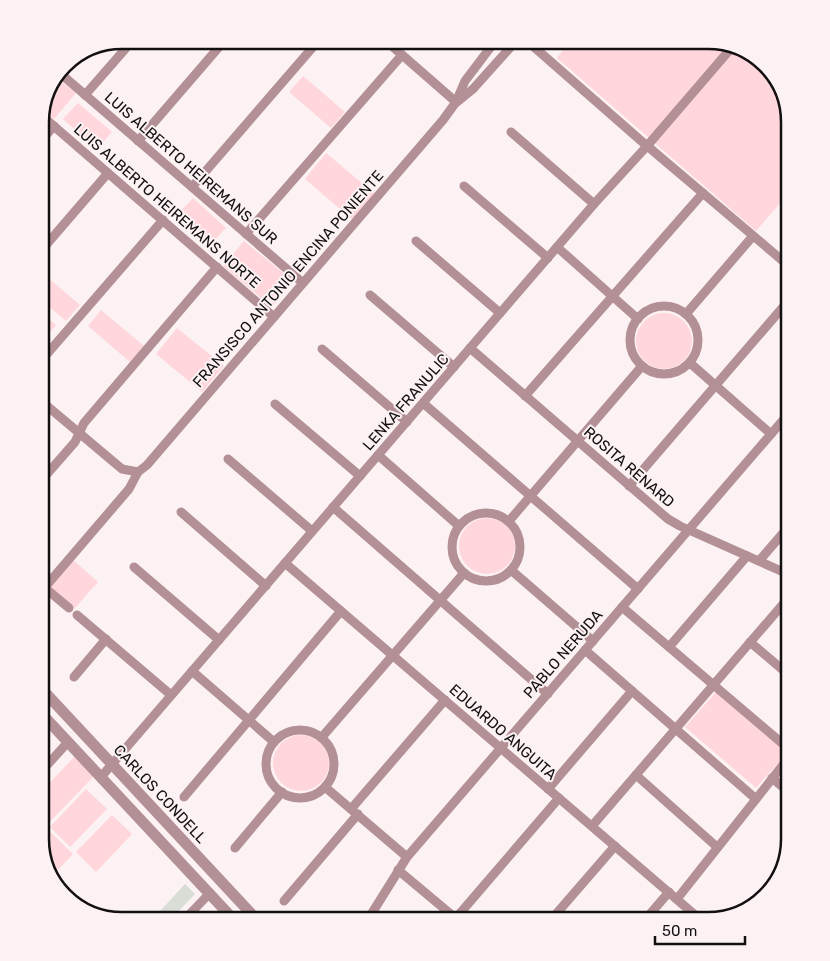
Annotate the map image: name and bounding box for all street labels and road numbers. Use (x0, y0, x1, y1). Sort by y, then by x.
street label: LUIS ALBERTO HEIREMANS SUR (101, 88, 281, 248)
street label: LUIS ALBERTO HEIREMANS NORTE (70, 120, 264, 292)
street label: FRANSISCO ANTONIO ENCINA PONIENTE (189, 167, 387, 391)
street label: LENKA FRANULIC (359, 350, 453, 454)
street label: ROSITA RENARD (580, 423, 678, 511)
street label: PABLO NERUDA (520, 606, 606, 702)
street label: EDUARDO ANGUITA (446, 680, 560, 784)
street label: CARLOS CONDELL (110, 741, 211, 847)

